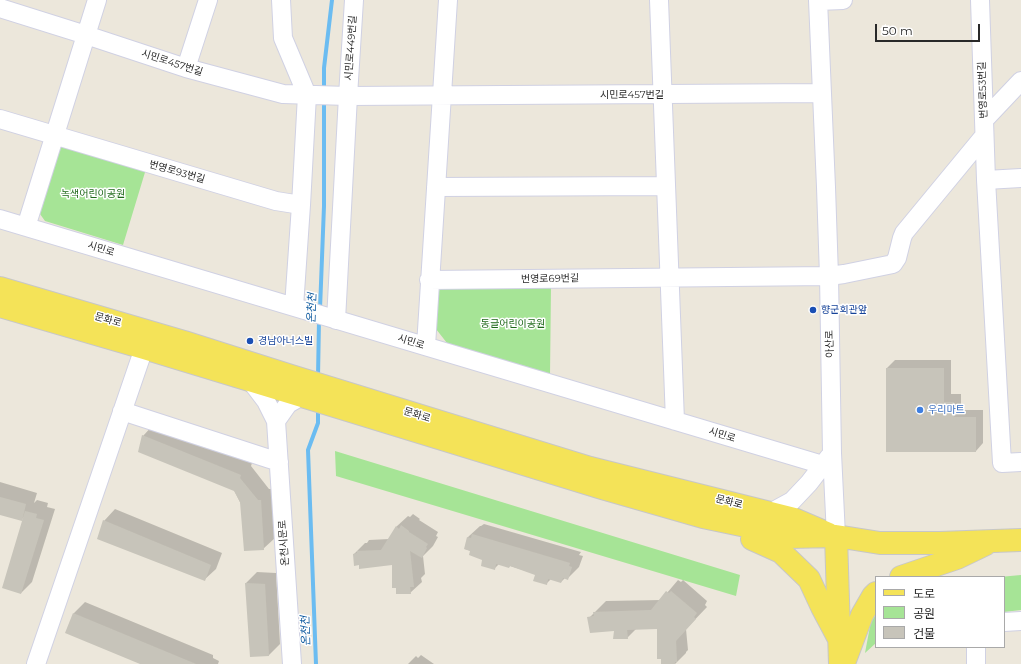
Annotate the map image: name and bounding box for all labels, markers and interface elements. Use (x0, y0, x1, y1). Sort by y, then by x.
street label: 시민로449번길 (343, 15, 359, 81)
scale bar (877, 16, 982, 42)
text: 50 m (882, 23, 913, 38)
street label: 시민로457번길 (140, 47, 204, 79)
street label: 번영로53번길 (976, 61, 990, 119)
street label: 시민로457번길 (600, 89, 664, 101)
street label: 번영로93번길 (148, 158, 206, 186)
park label: 녹색어린이공원 (61, 188, 125, 200)
street label: 시민로 (86, 239, 116, 259)
street label: 번영로69번길 (521, 272, 579, 286)
water label: 온천천 (305, 293, 319, 323)
place label: 향군회관앞 (821, 304, 867, 316)
marker: 향군회관앞 (808, 305, 818, 315)
street label: 문화로 (93, 310, 123, 330)
park label: 동글어린이공원 (481, 318, 545, 330)
street label: 아산로 (824, 330, 836, 358)
street label: 시민로 (396, 332, 426, 352)
place label: 경남아너스빌 (258, 335, 313, 347)
marker: 경남아너스빌 (245, 336, 255, 346)
place label: 우리마트 (928, 404, 965, 416)
street label: 문화로 (402, 405, 432, 425)
marker: 우리마트 (915, 405, 925, 415)
street label: 시민로 (707, 425, 737, 445)
street label: 문화로 (714, 493, 744, 511)
street label: 온천시문로 (276, 520, 292, 566)
legend (875, 576, 1005, 648)
text: 도로 (913, 586, 935, 601)
text: 공원 (913, 606, 935, 621)
water label: 온천천 (299, 616, 313, 646)
text: 건물 (913, 626, 935, 641)

